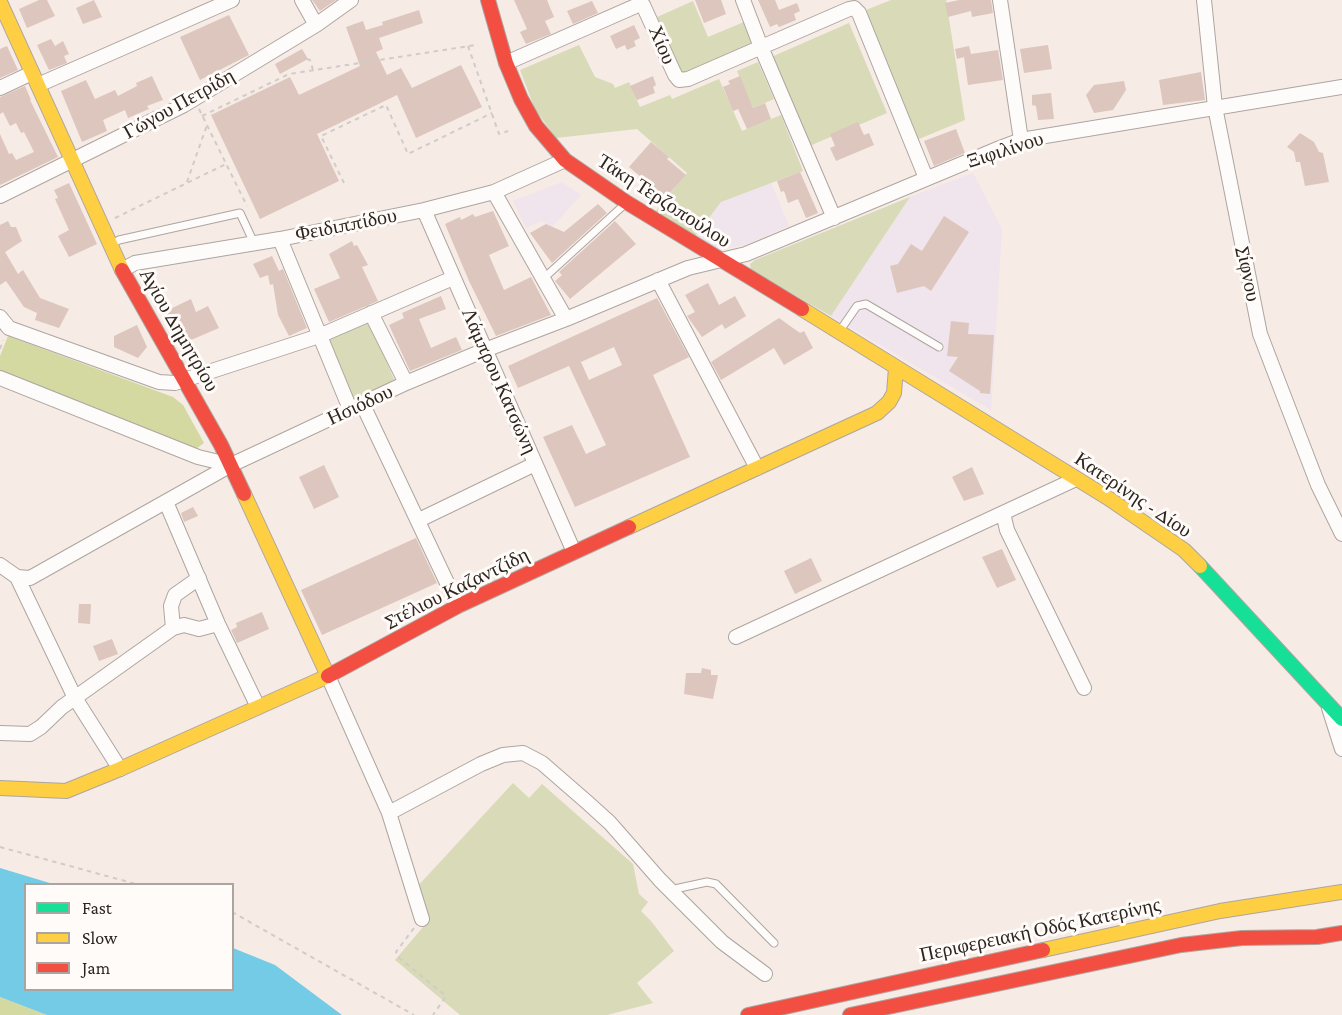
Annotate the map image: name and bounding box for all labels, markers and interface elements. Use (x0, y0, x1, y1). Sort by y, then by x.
street label: Χίου (643, 22, 681, 68)
street label: Γώγου Πετρίδη (119, 64, 239, 144)
street label: Ξιφιλίνου (964, 126, 1046, 174)
street label: Τάκη Τερζοπούλου (593, 149, 735, 253)
street label: Φειδιππίδου (293, 203, 399, 247)
street label: Σίφνου (1231, 244, 1265, 304)
street label: Αγίου Δημητρίου (134, 264, 224, 396)
street label: Λάμπρου Κατσώνη (456, 304, 542, 458)
street label: Ησιόδου (323, 379, 397, 431)
street label: Κατερίνης - Δίου (1070, 447, 1196, 543)
street label: Στέλιου Καζαντζίδη (381, 543, 533, 633)
legend (24, 883, 234, 991)
street label: Περιφερειακή Οδός Κατερίνης (917, 893, 1163, 967)
text: Fast (82, 898, 112, 918)
text: Slow (82, 928, 117, 948)
text: Jam (82, 958, 110, 978)

